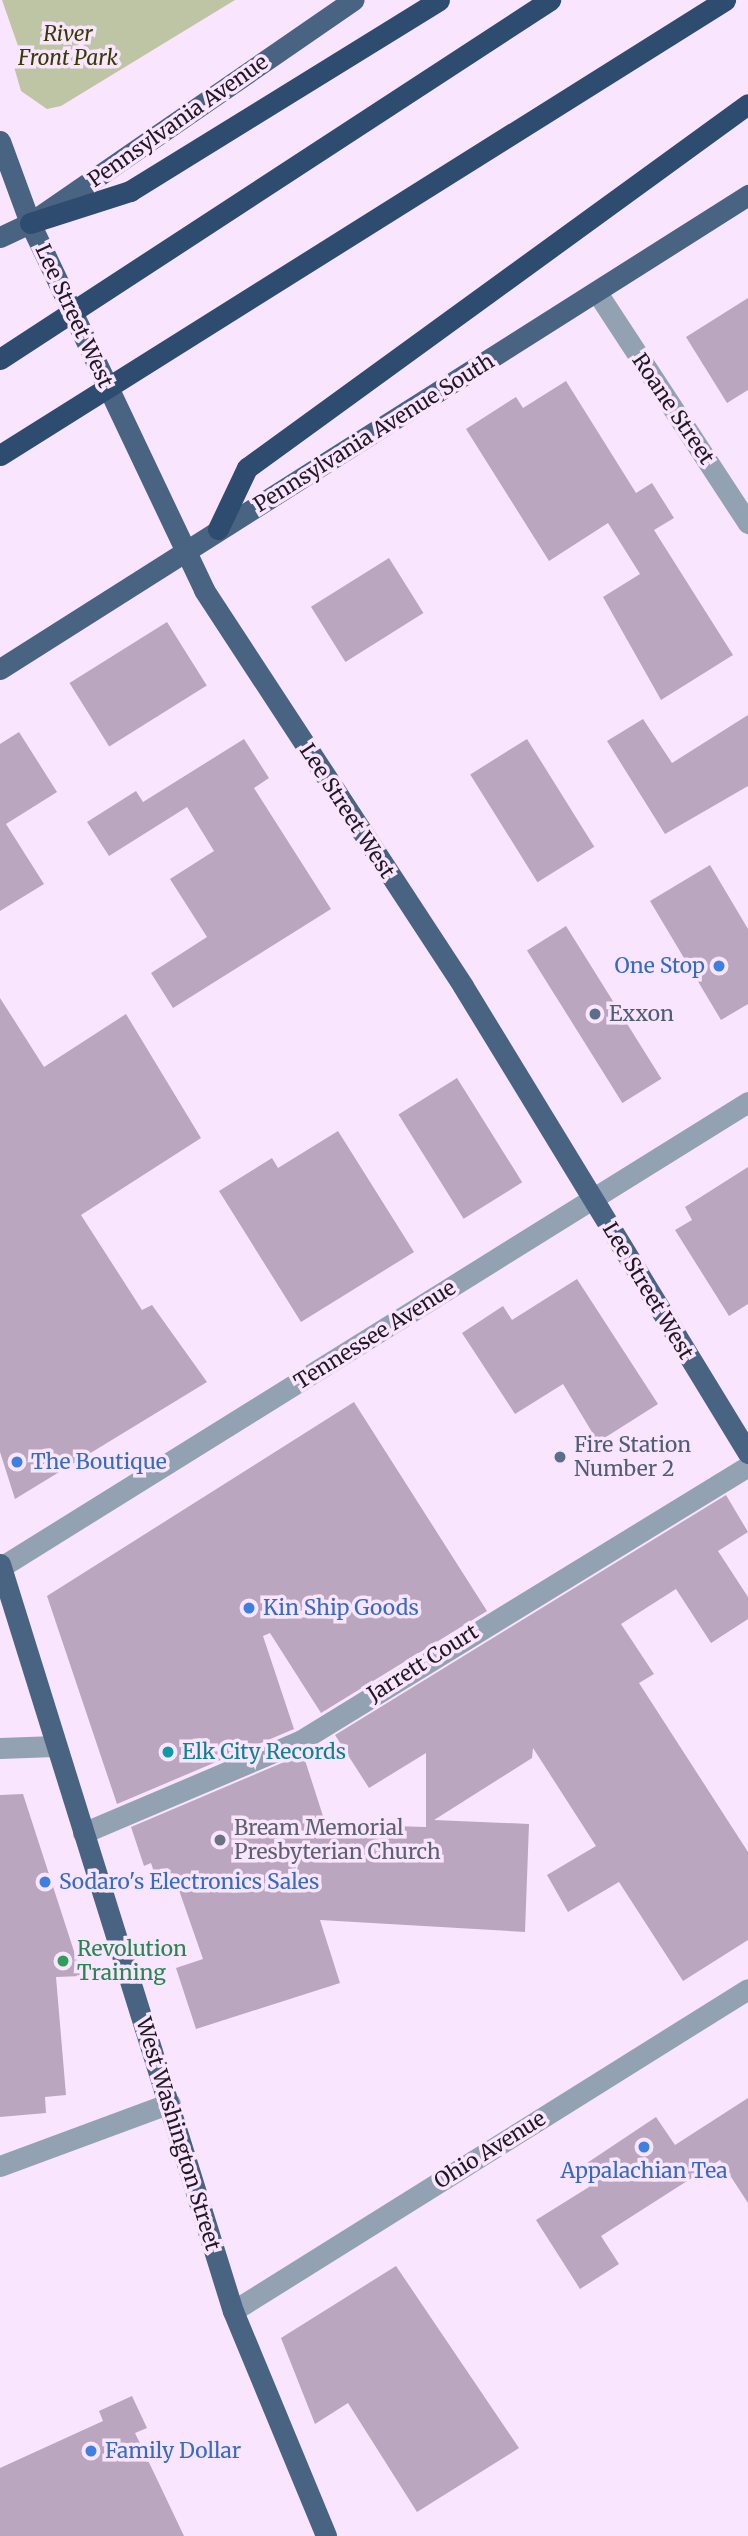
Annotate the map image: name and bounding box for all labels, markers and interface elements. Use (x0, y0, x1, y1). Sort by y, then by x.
park label: River Front Park (18, 21, 118, 71)
street label: Pennsylvania Avenue (83, 49, 273, 193)
street label: Lee Street West (30, 240, 118, 392)
street label: Pennsylvania Avenue South (249, 349, 499, 517)
street label: Roane Street (627, 349, 719, 469)
street label: Lee Street West (294, 739, 400, 883)
place label: One Stop (615, 953, 705, 979)
marker: One Stop (711, 958, 727, 974)
place label: Exxon (609, 1001, 674, 1027)
marker: Exxon (587, 1006, 603, 1022)
street label: Lee Street West (597, 1218, 699, 1364)
street label: Tennessee Avenue (290, 1275, 460, 1395)
place label: Fire Station Number 2 (574, 1432, 691, 1482)
place label: The Boutique (31, 1449, 167, 1475)
marker: Fire Station Number 2 (552, 1449, 568, 1465)
marker: The Boutique (9, 1454, 25, 1470)
place label: Kin Ship Goods (263, 1595, 419, 1621)
marker: Kin Ship Goods (241, 1600, 257, 1616)
street label: Jarrett Court (363, 1619, 483, 1707)
place label: Elk City Records (182, 1739, 346, 1765)
marker: Elk City Records (160, 1744, 176, 1760)
place label: Bream Memorial Presbyterian Church (234, 1815, 441, 1865)
marker: Bream Memorial Presbyterian Church (212, 1832, 228, 1848)
place label: Sodaro's Electronics Sales (59, 1869, 319, 1895)
marker: Sodaro's Electronics Sales (37, 1874, 53, 1890)
place label: Revolution Training (77, 1936, 187, 1986)
marker: Revolution Training (55, 1953, 71, 1969)
street label: West Washington Street (131, 2015, 225, 2253)
street label: Ohio Avenue (430, 2106, 550, 2194)
marker: Appalachian Tea (636, 2139, 652, 2155)
place label: Appalachian Tea (560, 2158, 728, 2184)
place label: Family Dollar (105, 2438, 241, 2464)
marker: Family Dollar (83, 2443, 99, 2459)

